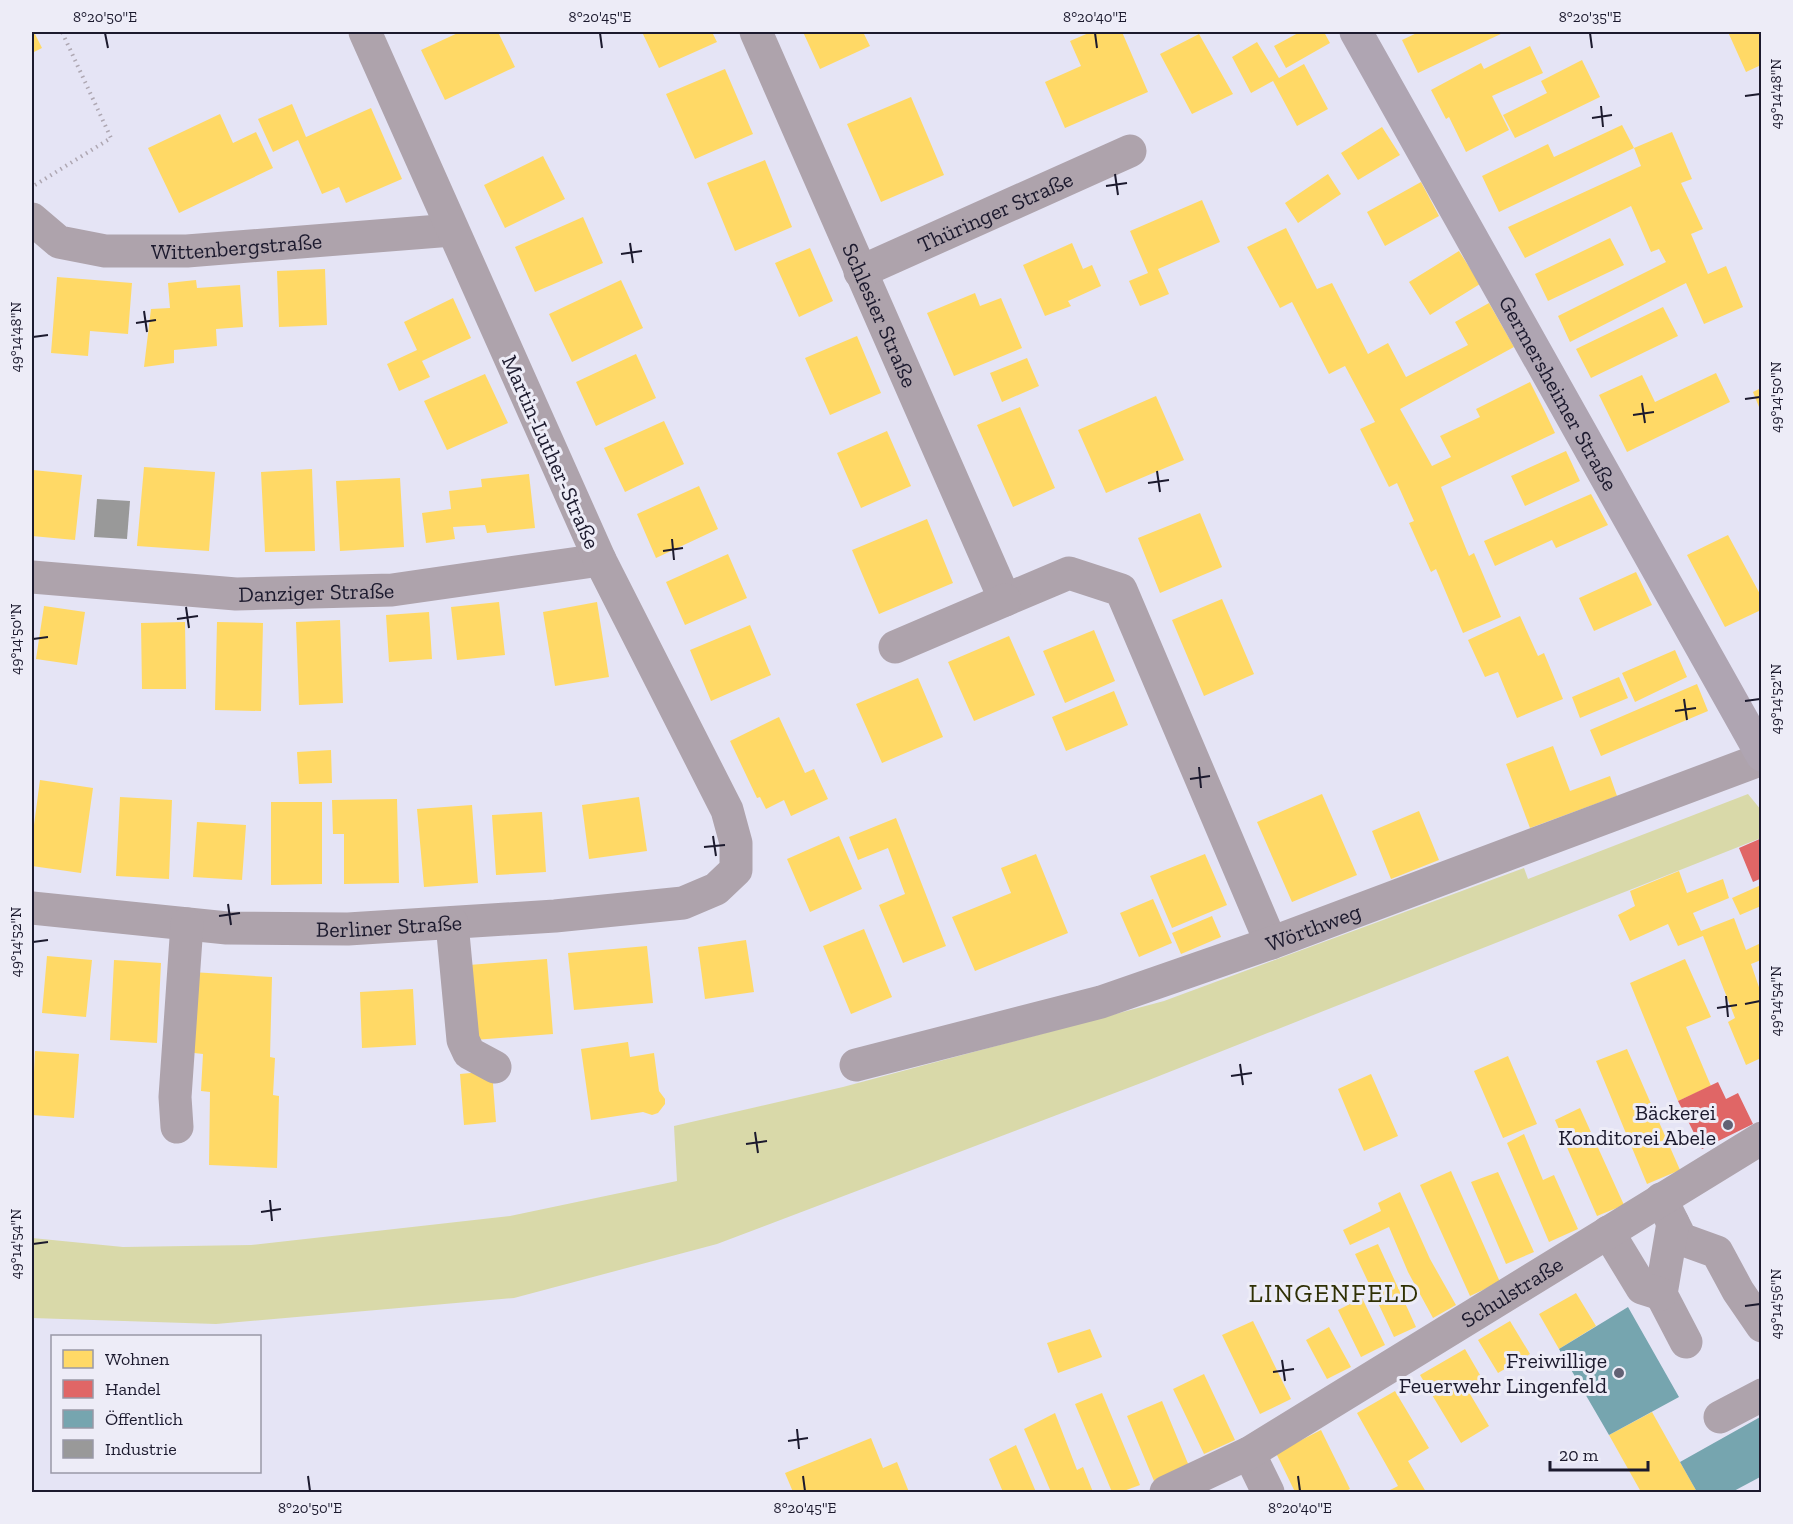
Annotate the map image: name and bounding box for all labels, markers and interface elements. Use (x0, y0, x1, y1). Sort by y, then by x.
text: 8°20'50"E (73, 8, 137, 26)
text: 8°20'45"E (569, 8, 632, 26)
text: 8°20'40"E (1063, 8, 1127, 26)
text: 8°20'35"E (1559, 8, 1622, 26)
text: 49°14'48"N (1767, 59, 1785, 129)
street label: Thüringer Straße (913, 165, 1077, 258)
street label: Wittenbergstraße (151, 227, 323, 265)
street label: Schlesier Straße (837, 239, 924, 391)
street label: Germersheimer Straße (1493, 291, 1624, 495)
text: 49°14'48"N (7, 302, 25, 372)
street label: Martin-Luther-Straße (496, 351, 606, 553)
text: 49°14'50"N (1767, 361, 1785, 433)
street label: Danziger Straße (238, 576, 395, 607)
text: 49°14'50"N (7, 603, 25, 675)
text: 49°14'52"N (1767, 664, 1785, 734)
street label: Wörthweg (1262, 897, 1364, 957)
text: 49°14'52"N (7, 907, 25, 977)
street label: Berliner Straße (316, 908, 463, 943)
text: 49°14'54"N (1767, 966, 1785, 1036)
place label: Bäckerei Konditorei Abele (1558, 1099, 1716, 1151)
marker: Bäckerei Konditorei Abele (1721, 1118, 1735, 1132)
text: 49°14'54"N (7, 1209, 25, 1279)
street label: Schulstraße (1456, 1250, 1568, 1333)
text: 49°14'56"N (1767, 1269, 1785, 1339)
district label: LINGENFELD (1248, 1277, 1420, 1309)
legend (51, 1335, 261, 1473)
place label: Freiwillige Feuerwehr Lingenfeld (1399, 1347, 1607, 1399)
text: Wohnen (105, 1348, 170, 1370)
marker: Freiwillige Feuerwehr Lingenfeld (1612, 1366, 1626, 1380)
text: Handel (105, 1378, 161, 1400)
text: Öffentlich (105, 1408, 183, 1430)
scale bar (1550, 1434, 1648, 1472)
text: Industrie (105, 1438, 177, 1460)
text: 20 m (1559, 1444, 1599, 1466)
text: 8°20'50"E (278, 1499, 342, 1517)
text: 8°20'45"E (774, 1499, 837, 1517)
text: 8°20'40"E (1268, 1499, 1332, 1517)

